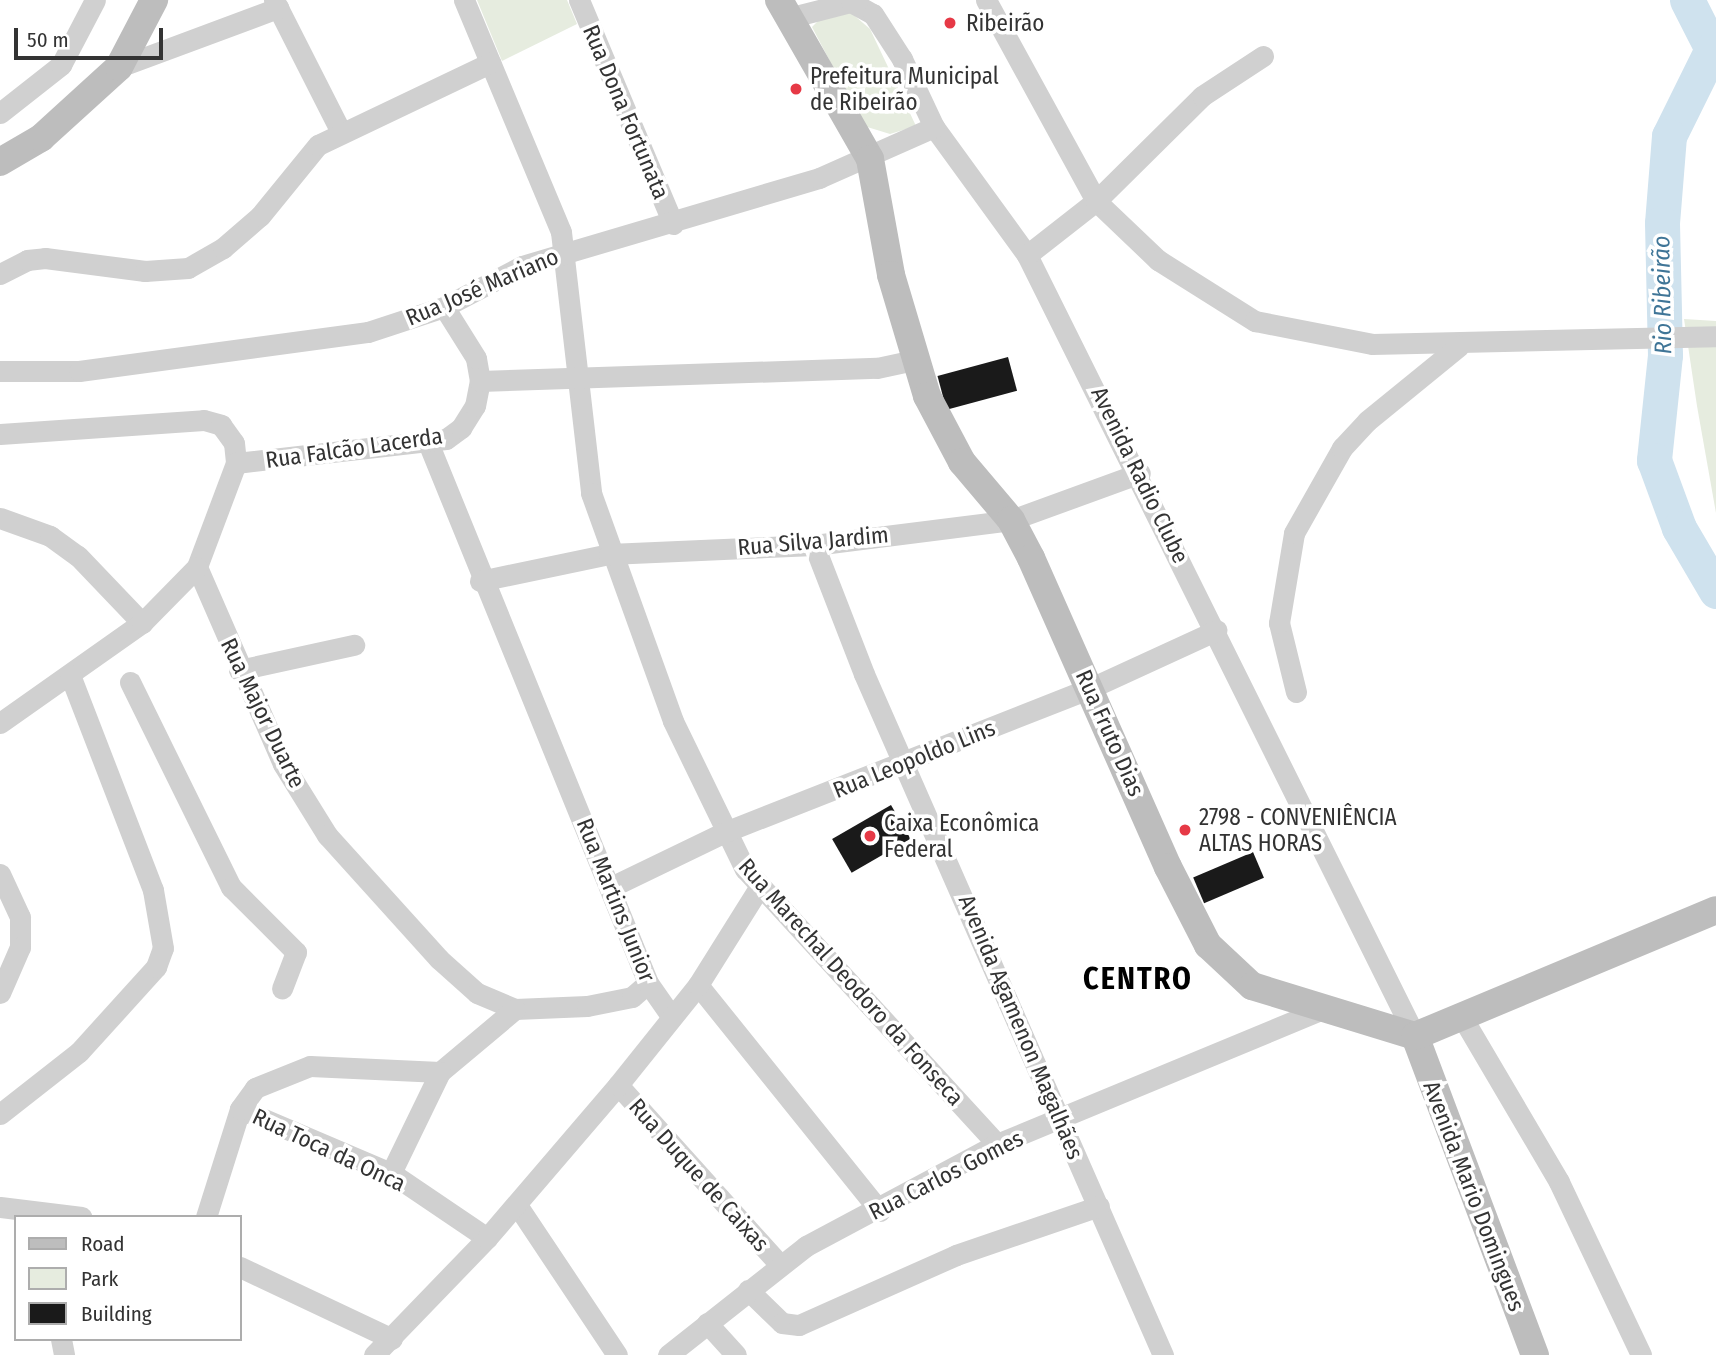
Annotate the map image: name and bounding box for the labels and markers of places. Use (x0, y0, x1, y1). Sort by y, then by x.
place label: Ribeirão (966, 9, 1044, 37)
marker: Ribeirão (940, 13, 960, 33)
place label: Prefeitura Municipal de Ribeirão (810, 62, 999, 116)
marker: Prefeitura Municipal de Ribeirão (788, 81, 804, 97)
place label: 2798 - CONVENIÊNCIA ALTAS HORAS (1199, 803, 1397, 857)
place label: Caixa Econômica Federal (884, 809, 1039, 863)
marker: 2798 - CONVENIÊNCIA ALTAS HORAS (1177, 822, 1193, 838)
marker: Caixa Econômica Federal (862, 828, 878, 844)

